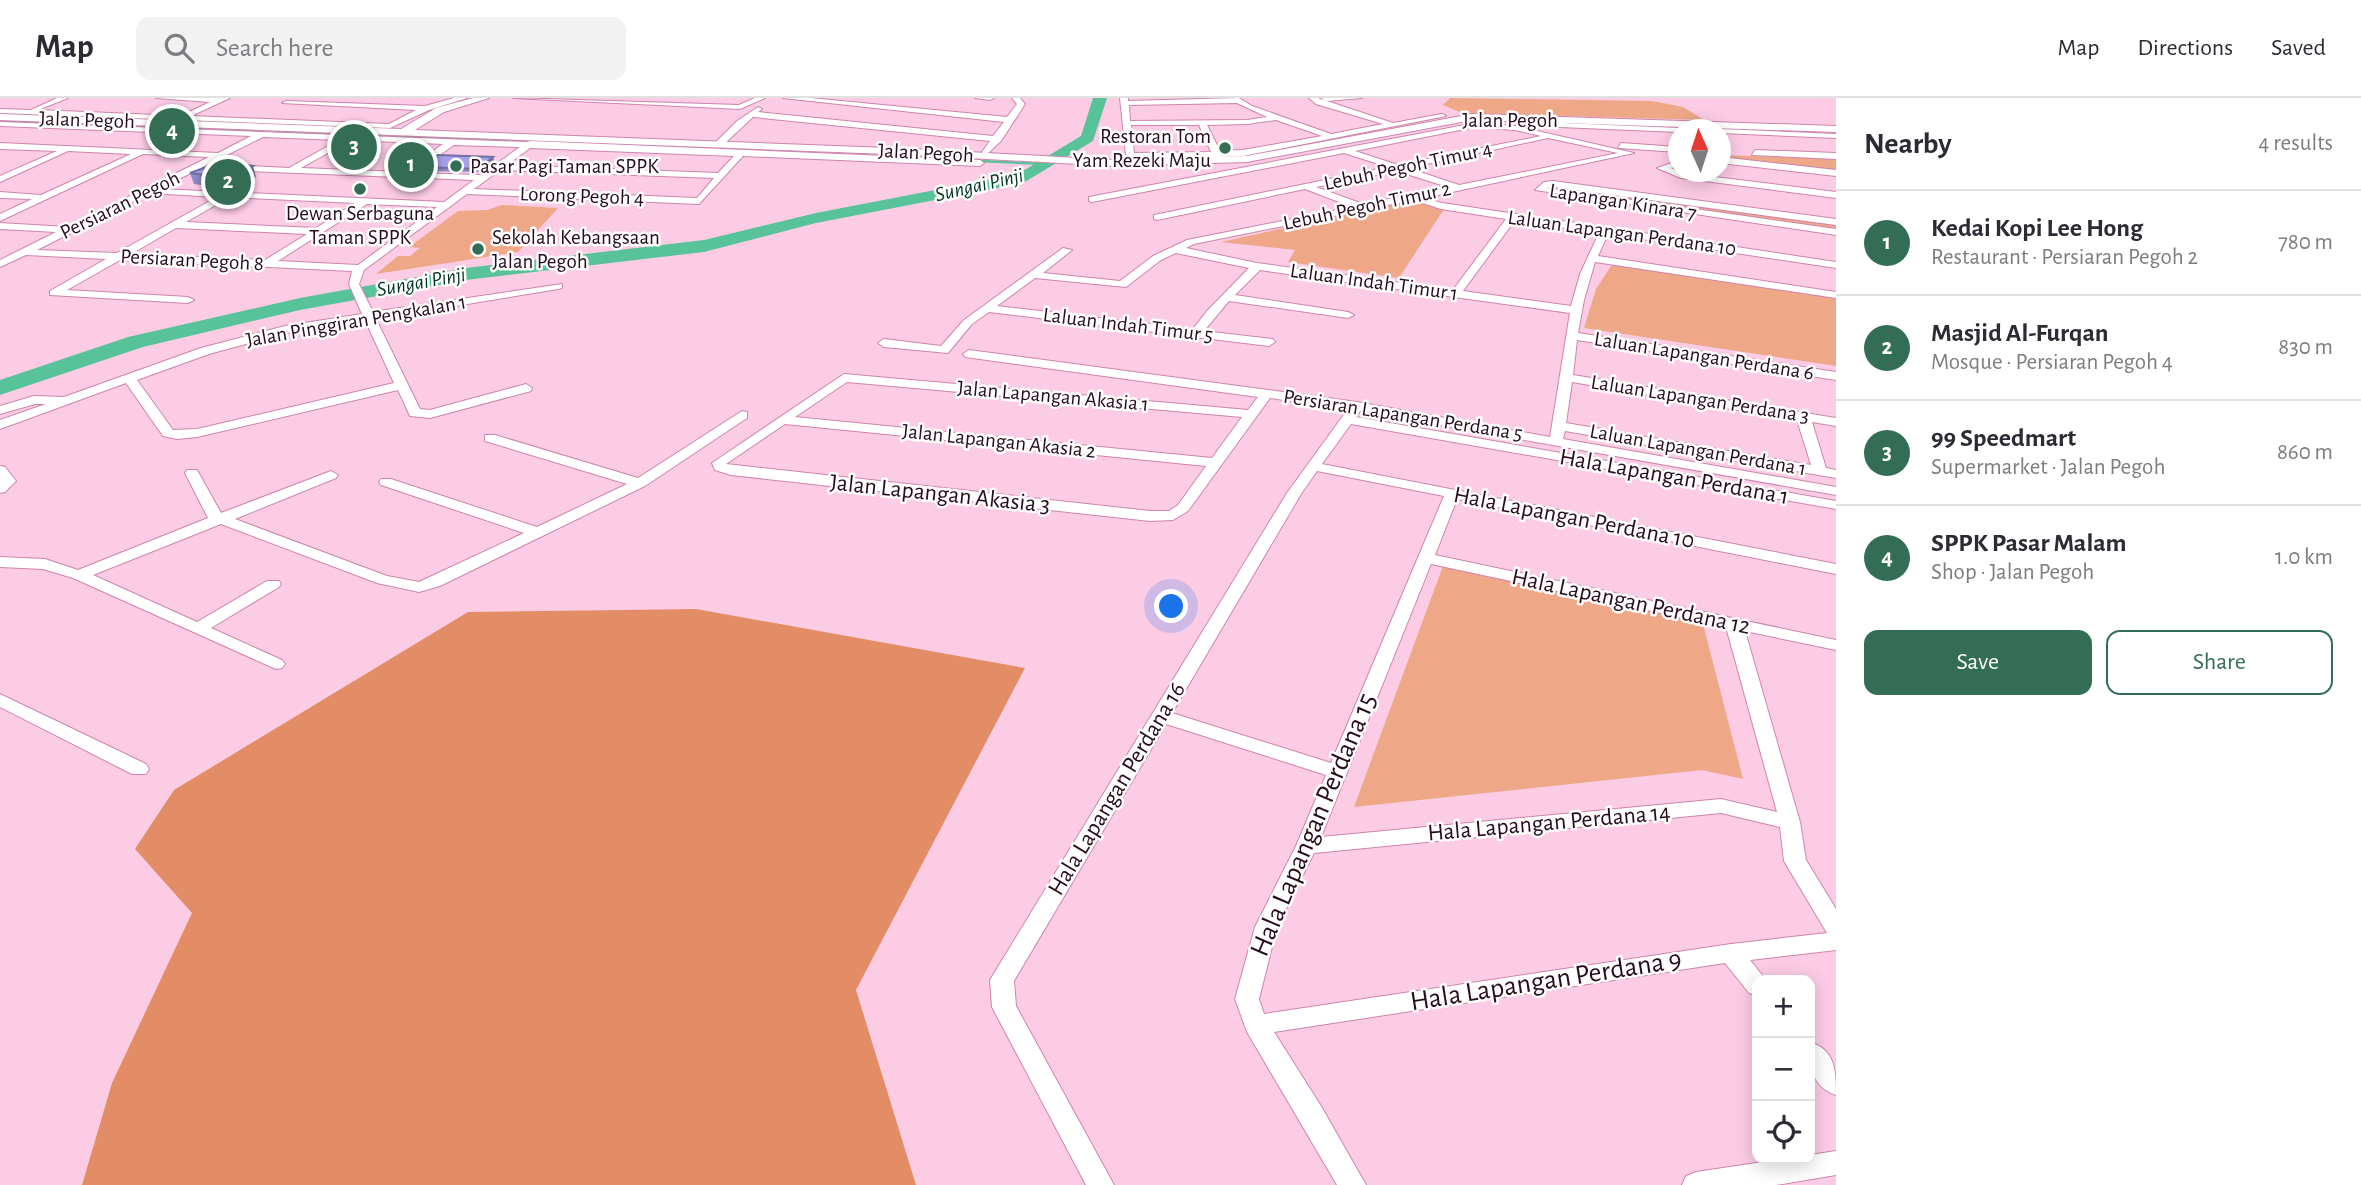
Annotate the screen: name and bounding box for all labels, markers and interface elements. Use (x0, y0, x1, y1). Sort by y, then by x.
search box (136, 17, 626, 80)
icon: search (160, 29, 198, 67)
text: Map (35, 31, 94, 64)
text: Search here (216, 35, 334, 61)
text: Map (2057, 36, 2099, 60)
text: Directions (2137, 36, 2233, 60)
text: Saved (2271, 36, 2326, 60)
pin: 4 (149, 105, 195, 157)
street label: Jalan Pegoh (39, 108, 135, 132)
street label: Jalan Pegoh (1462, 110, 1558, 131)
north arrow (1668, 119, 1731, 182)
pin: 3 (331, 121, 377, 173)
place label: Restoran Tom Yam Rezeki Maju (1072, 126, 1211, 171)
text: Nearby (1864, 129, 1952, 159)
text: 4 results (2258, 132, 2333, 155)
street label: Lebuh Pegoh Timur 4 (1322, 138, 1494, 194)
pin: 1 (388, 139, 434, 191)
street label: Jalan Pegoh (878, 140, 974, 166)
marker: Restoran Tom Yam Rezeki Maju (1217, 140, 1233, 156)
pin: 2 (205, 156, 251, 208)
place label: Pasar Pagi Taman SPPK (470, 156, 659, 177)
marker: Pasar Pagi Taman SPPK (448, 158, 464, 174)
water label: Sungai Pinji (933, 165, 1025, 205)
street label: Persiaran Pegoh (57, 167, 183, 243)
street label: Lebuh Pegoh Timur 2 (1281, 178, 1453, 234)
street label: Lapangan Kinara 7 (1548, 180, 1698, 224)
marker: Dewan Serbaguna Taman SPPK (352, 181, 368, 197)
street label: Lorong Pegoh 4 (519, 183, 645, 209)
place label: Dewan Serbaguna Taman SPPK (286, 203, 435, 248)
street label: Laluan Lapangan Perdana 10 (1506, 207, 1738, 259)
text: Kedai Kopi Lee Hong (1931, 215, 2143, 241)
place label: Sekolah Kebangsaan Jalan Pegoh (492, 227, 660, 272)
text: 1 (1883, 231, 1891, 254)
text: 780 m (2278, 231, 2333, 254)
marker: Sekolah Kebangsaan Jalan Pegoh (470, 241, 486, 257)
street label: Persiaran Pegoh 8 (120, 246, 264, 274)
text: Restaurant · Persiaran Pegoh 2 (1931, 246, 2198, 269)
street label: Laluan Indah Timur 1 (1289, 260, 1459, 304)
water label: Sungai Pinji (375, 264, 467, 300)
street label: Jalan Pinggiran Pengkalan 1 (244, 291, 468, 351)
street label: Laluan Indah Timur 5 (1042, 304, 1214, 346)
text: Masjid Al-Furqan (1931, 320, 2109, 346)
street label: Laluan Lapangan Perdana 6 (1593, 328, 1815, 384)
text: 2 (1882, 336, 1892, 359)
text: 830 m (2278, 336, 2333, 359)
text: Mosque · Persiaran Pegoh 4 (1931, 351, 2173, 374)
street label: Laluan Lapangan Perdana 3 (1589, 371, 1811, 427)
street label: Jalan Lapangan Akasia 1 (956, 377, 1150, 415)
street label: Persiaran Lapangan Perdana 5 (1282, 386, 1524, 444)
street label: Jalan Lapangan Akasia 2 (901, 420, 1097, 462)
street label: Laluan Lapangan Perdana 1 (1588, 421, 1808, 479)
text: 99 Speedmart (1931, 425, 2076, 451)
text: 3 (1882, 441, 1892, 464)
text: 860 m (2277, 441, 2333, 464)
street label: Hala Lapangan Perdana 1 (1558, 445, 1790, 509)
text: Supermarket · Jalan Pegoh (1931, 456, 2165, 479)
street label: Jalan Lapangan Akasia 3 (829, 470, 1051, 518)
street label: Hala Lapangan Perdana 10 (1451, 483, 1697, 553)
text: SPPK Pasar Malam (1931, 530, 2127, 556)
text: 4 (1881, 546, 1893, 569)
text: 1.0 km (2275, 546, 2333, 569)
text: Shop · Jalan Pegoh (1931, 561, 2094, 584)
street label: Hala Lapangan Perdana 12 (1510, 565, 1753, 639)
your location (1154, 589, 1188, 623)
button: Save (1864, 630, 2092, 695)
button: Share (2106, 630, 2333, 695)
street label: Hala Lapangan Perdana 16 (1044, 678, 1190, 900)
street label: Hala Lapangan Perdana 15 (1246, 689, 1382, 961)
street label: Hala Lapangan Perdana 14 (1426, 800, 1672, 846)
street label: Hala Lapangan Perdana 9 (1408, 946, 1684, 1016)
map controls (1752, 975, 1815, 1164)
button: + (1752, 975, 1815, 1038)
button: − (1752, 1038, 1815, 1101)
button: locate (1752, 1101, 1815, 1164)

